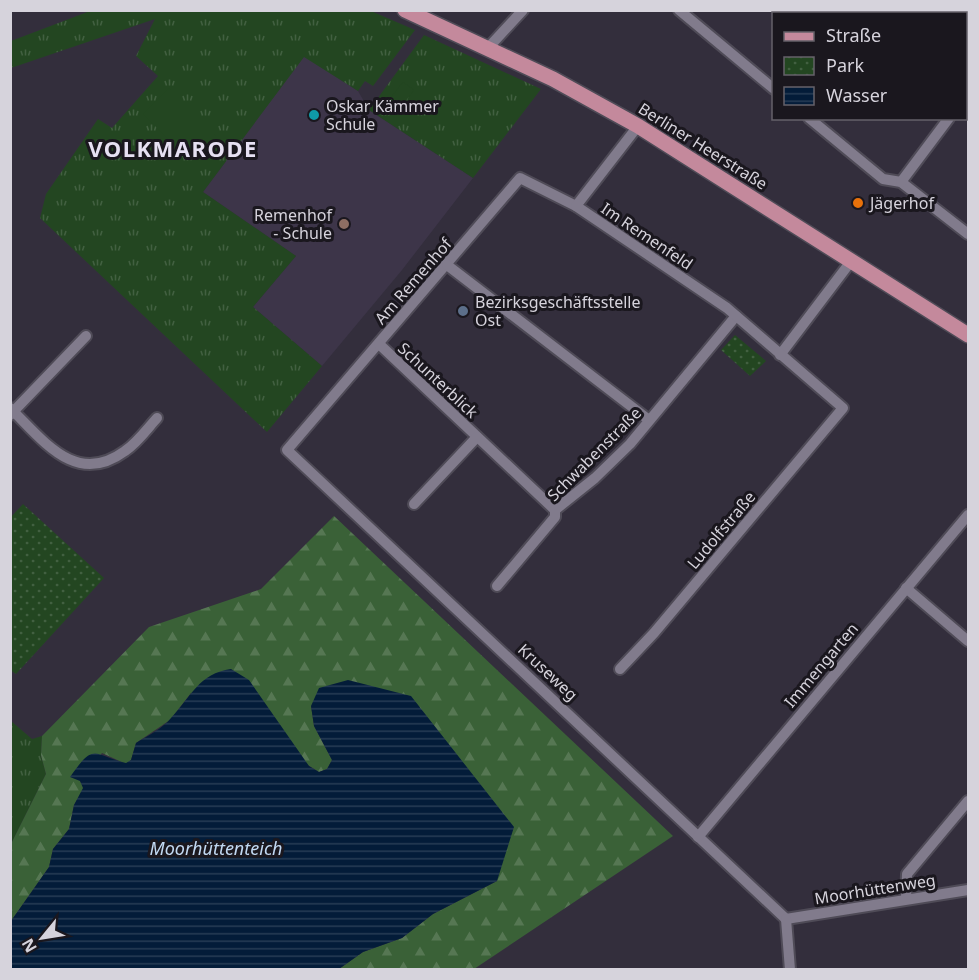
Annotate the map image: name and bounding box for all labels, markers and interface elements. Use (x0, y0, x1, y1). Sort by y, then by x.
legend (772, 12, 967, 120)
text: Straße (826, 23, 881, 47)
text: Park (826, 53, 864, 77)
text: Wasser (826, 83, 888, 107)
place label: Oskar Kämmer Schule (326, 95, 439, 135)
street label: Berliner Heerstraße (634, 97, 772, 195)
marker: Oskar Kämmer Schule (307, 108, 321, 122)
district label: VOLKMARODE (88, 133, 258, 163)
place label: Jägerhof (868, 192, 935, 214)
marker: Jägerhof (851, 196, 865, 210)
street label: Im Remenfeld (597, 197, 697, 275)
place label: Remenhof - Schule (254, 204, 333, 244)
marker: Remenhof - Schule (337, 217, 351, 231)
street label: Am Remenhof (370, 232, 457, 329)
place label: Bezirksgeschäftsstelle Ost (475, 291, 641, 331)
marker: Bezirksgeschäftsstelle Ost (456, 304, 470, 318)
street label: Schunterblick (393, 337, 483, 423)
street label: Schwabenstraße (542, 402, 646, 506)
street label: Ludolfstraße (682, 486, 760, 574)
street label: Immengarten (779, 618, 863, 712)
street label: Kruseweg (513, 639, 583, 705)
water label: Moorhüttenteich (150, 836, 282, 860)
street label: Moorhüttenweg (813, 869, 937, 909)
north arrow (12, 908, 72, 968)
text: N (16, 934, 42, 957)

